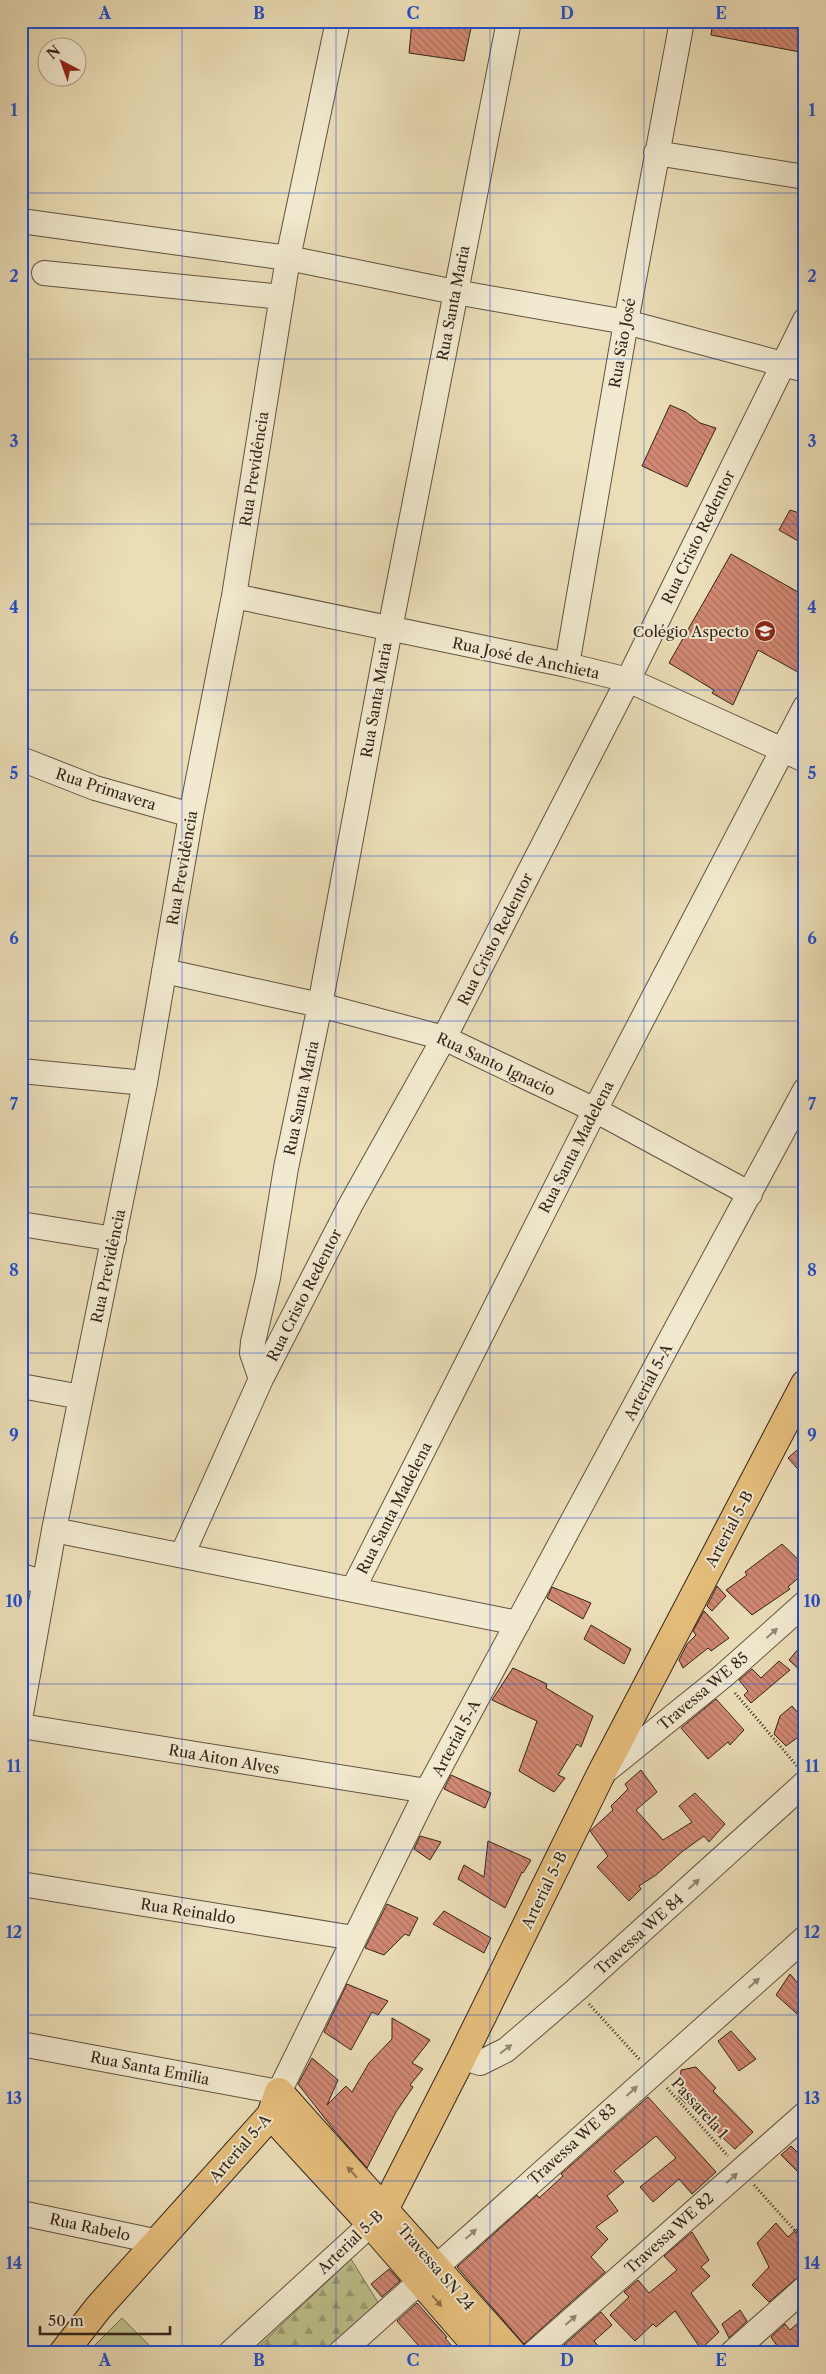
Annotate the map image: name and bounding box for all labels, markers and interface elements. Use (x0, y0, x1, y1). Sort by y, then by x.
text: A (98, 3, 112, 23)
text: B (253, 3, 265, 23)
text: C (407, 3, 419, 23)
text: D (560, 3, 574, 23)
text: E (715, 3, 727, 23)
north arrow (38, 38, 88, 88)
text: N (43, 41, 64, 63)
text: 1 (10, 100, 18, 120)
text: 1 (808, 100, 816, 120)
street label: Rua Santa Maria (433, 244, 473, 362)
text: 2 (9, 266, 19, 286)
text: 2 (807, 266, 817, 286)
street label: Rua São José (605, 296, 639, 390)
street label: Rua Previdência (236, 410, 272, 528)
text: 3 (9, 431, 19, 451)
text: 3 (807, 431, 817, 451)
street label: Rua Cristo Redentor (657, 466, 739, 607)
text: 4 (9, 597, 19, 617)
text: 4 (807, 597, 817, 617)
school or university icon: Colégio Aspecto (753, 619, 777, 643)
place label: Colégio Aspecto (633, 622, 749, 641)
street label: Rua José de Anchieta (451, 633, 601, 683)
street label: Rua Santa Maria (356, 641, 396, 759)
text: 5 (10, 763, 19, 783)
text: 5 (808, 763, 817, 783)
street label: Rua Primavera (53, 764, 159, 814)
street label: Rua Previdência (163, 809, 201, 927)
street label: Rua Cristo Redentor (453, 869, 537, 1009)
text: 6 (9, 928, 19, 948)
text: 6 (807, 928, 817, 948)
street label: Rua Santo Ignacio (434, 1028, 558, 1100)
street label: Rua Santa Maria (280, 1039, 322, 1157)
street label: Rua Santa Madelena (534, 1078, 618, 1216)
text: 7 (10, 1094, 19, 1114)
text: 7 (808, 1094, 817, 1114)
street label: Rua Previdência (87, 1207, 129, 1325)
street label: Rua Cristo Redentor (262, 1225, 346, 1365)
text: 8 (9, 1260, 19, 1280)
text: 8 (807, 1260, 817, 1280)
street label: Arterial 5-A (619, 1340, 677, 1425)
text: 9 (9, 1425, 19, 1445)
text: 9 (807, 1425, 817, 1445)
street label: Rua Santa Madelena (352, 1439, 436, 1577)
street label: Arterial 5-B (700, 1488, 757, 1571)
text: 10 (5, 1591, 23, 1611)
text: 10 (803, 1591, 821, 1611)
one-way arrow (765, 1627, 778, 1638)
street label: Travessa WE 85 (654, 1648, 752, 1734)
street label: Arterial 5-A (427, 1696, 485, 1781)
street label: Rua Aiton Alves (167, 1740, 281, 1778)
text: 11 (7, 1756, 22, 1776)
text: 11 (805, 1756, 820, 1776)
street label: Arterial 5-B (517, 1848, 571, 1933)
one-way arrow (687, 1878, 699, 1890)
street label: Travessa WE 84 (591, 1889, 687, 1979)
street label: Rua Reinaldo (139, 1894, 237, 1928)
text: 12 (6, 1922, 22, 1942)
text: 12 (804, 1922, 820, 1942)
one-way arrow (747, 1977, 759, 1989)
one-way arrow (499, 2043, 512, 2054)
street label: Rua Santa Emilia (89, 2047, 211, 2089)
street label: Passarela 1 (668, 2074, 733, 2143)
one-way arrow (625, 2085, 638, 2096)
text: 13 (6, 2088, 22, 2108)
text: 13 (804, 2088, 820, 2108)
street label: Travessa WE 83 (524, 2099, 620, 2189)
street label: Arterial 5-A (205, 2109, 275, 2187)
one-way arrow (346, 2167, 358, 2179)
one-way arrow (725, 2172, 737, 2184)
street label: Travessa WE 82 (621, 2188, 717, 2278)
street label: Arterial 5-B (313, 2206, 387, 2279)
street label: Rua Rabelo (48, 2209, 132, 2245)
street label: Travessa SN 24 (394, 2220, 478, 2314)
one-way arrow (465, 2228, 478, 2239)
text: 14 (6, 2253, 22, 2273)
text: 14 (804, 2253, 820, 2273)
one-way arrow (431, 2295, 442, 2307)
scale bar (40, 2304, 170, 2336)
text: 50 m (48, 2311, 84, 2330)
one-way arrow (564, 2315, 577, 2326)
text: A (98, 2350, 112, 2370)
text: B (253, 2350, 265, 2370)
text: C (407, 2350, 419, 2370)
text: D (560, 2350, 574, 2370)
text: E (715, 2350, 727, 2370)

